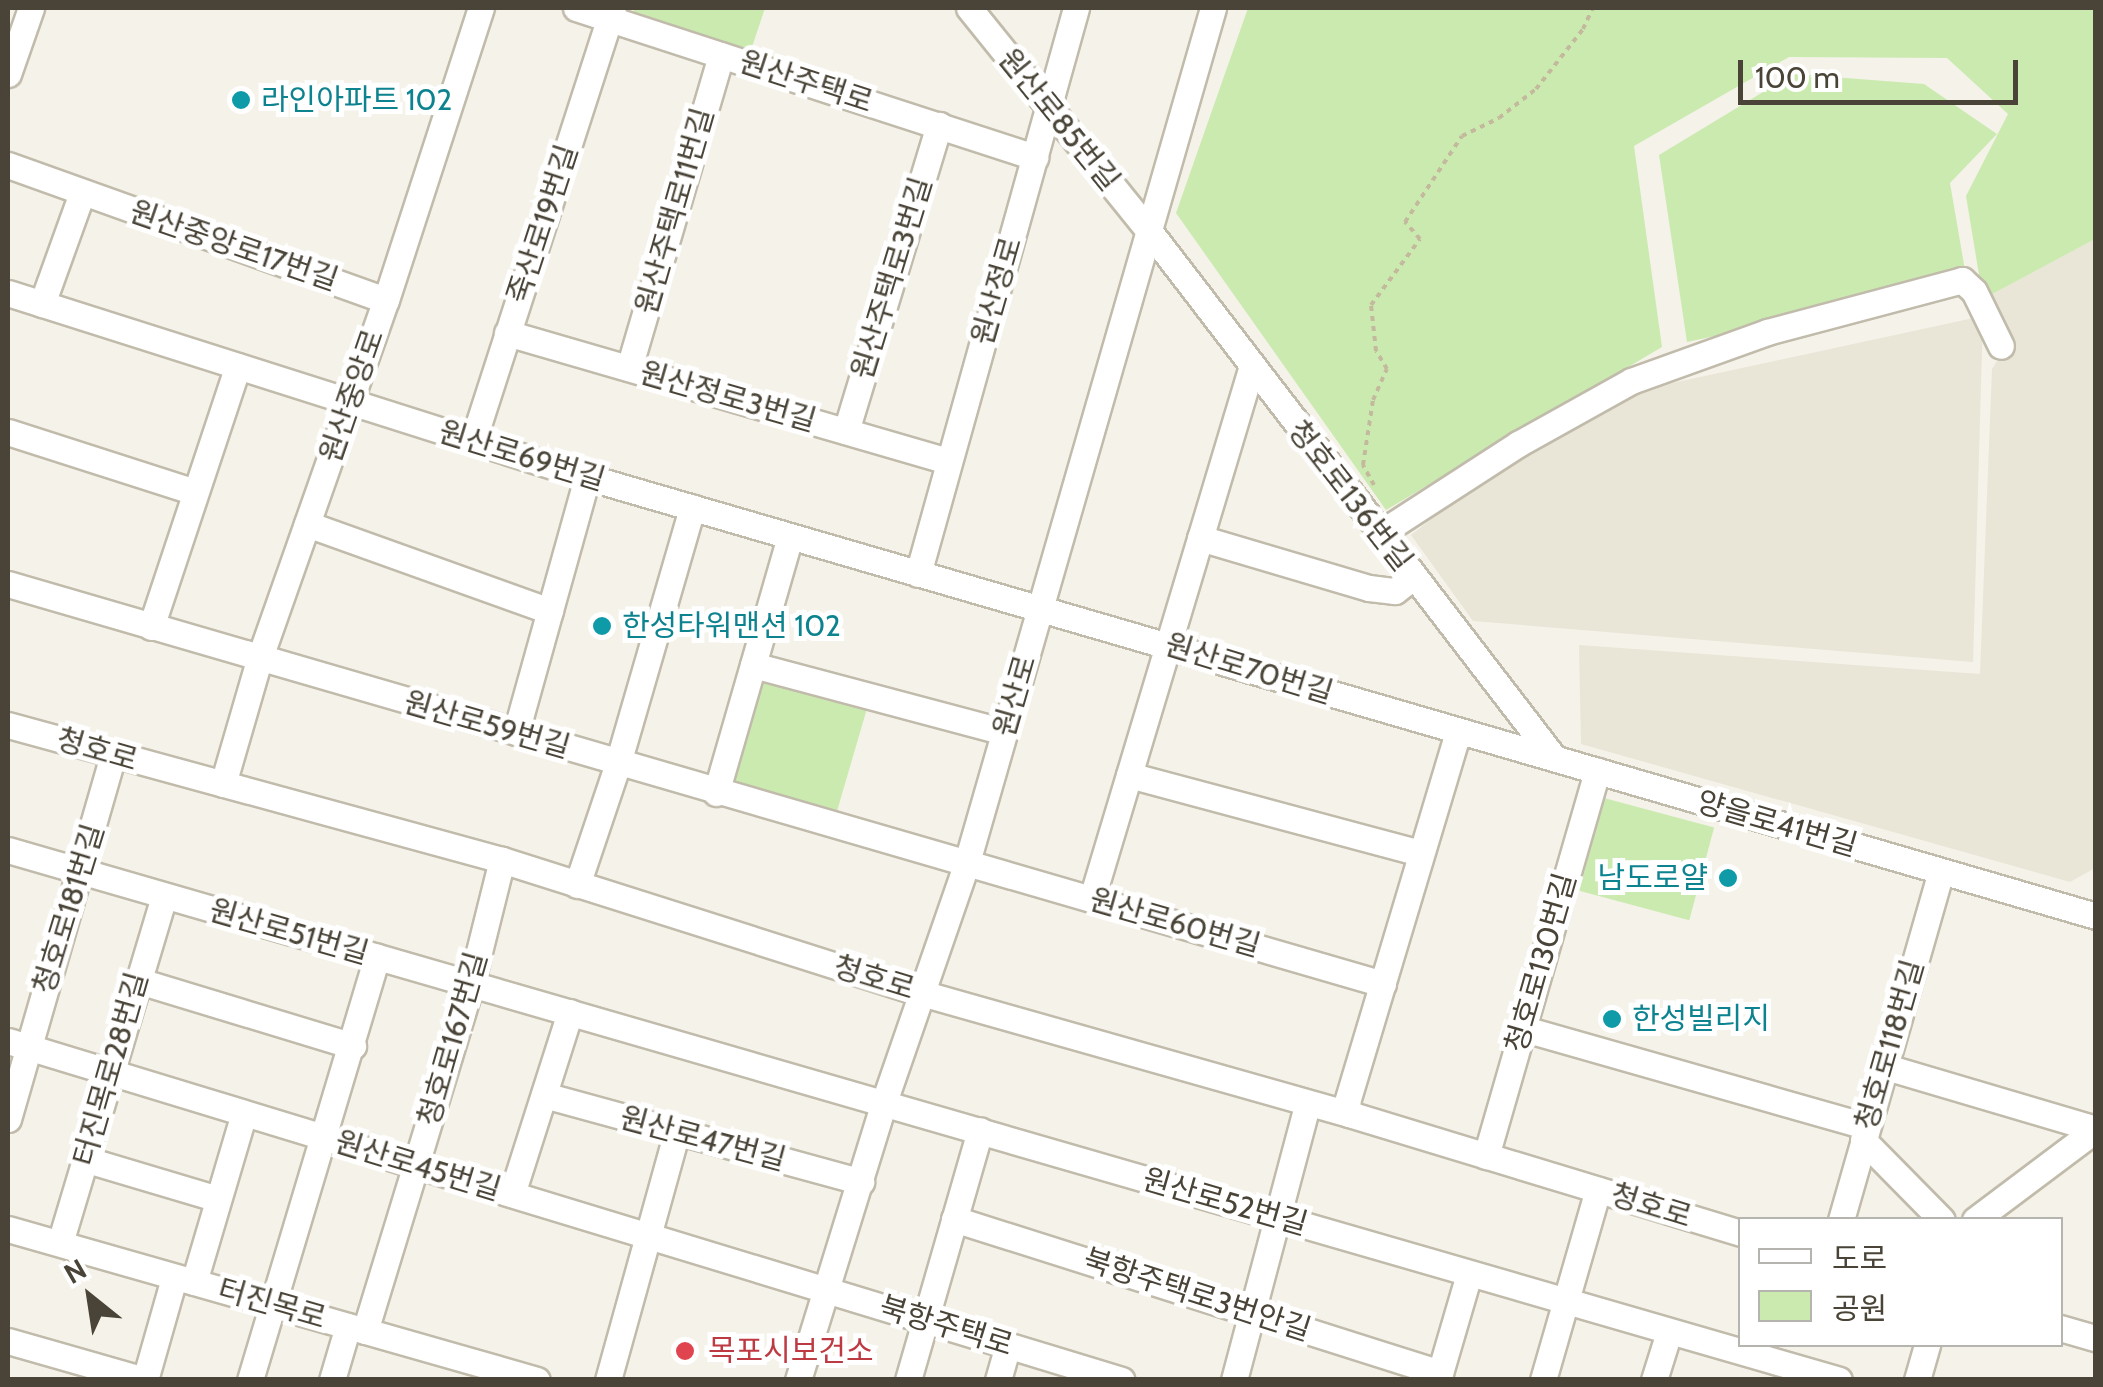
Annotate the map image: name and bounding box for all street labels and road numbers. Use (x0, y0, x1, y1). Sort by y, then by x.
street label: 원산로85번길 (991, 42, 1127, 198)
street label: 원산주택로 (735, 44, 877, 120)
street label: 원산주택로11번길 (628, 104, 722, 318)
street label: 죽산로19번길 (500, 140, 586, 308)
street label: 원산주택로3번길 (844, 173, 940, 383)
street label: 원산중앙로17번길 (125, 193, 343, 299)
street label: 원산정로 (964, 233, 1030, 349)
street label: 원산중앙로 (313, 325, 391, 467)
street label: 원산정로3번길 (636, 355, 820, 439)
street label: 원산로69번길 (434, 414, 610, 498)
street label: 청호로136번길 (1280, 414, 1420, 578)
street label: 원산로70번길 (1161, 626, 1337, 712)
street label: 원산로 (986, 651, 1044, 741)
street label: 원산로59번길 (400, 684, 574, 766)
street label: 청호로 (52, 721, 142, 779)
street label: 양을로41번길 (1693, 784, 1861, 864)
street label: 청호로181번길 (26, 820, 112, 998)
street label: 청호로130번길 (1498, 869, 1584, 1057)
street label: 원산로60번길 (1085, 881, 1265, 965)
street label: 원산로51번길 (205, 892, 373, 972)
street label: 청호로167번길 (411, 948, 495, 1130)
street label: 청호로 (829, 949, 919, 1007)
street label: 청호로118번길 (1848, 956, 1932, 1134)
street label: 터진목로28번길 (66, 968, 156, 1170)
street label: 원산로47번길 (616, 1100, 790, 1178)
street label: 원산로45번길 (331, 1124, 505, 1208)
street label: 원산로52번길 (1138, 1161, 1312, 1243)
street label: 청호로 (1606, 1177, 1696, 1235)
street label: 북항주택로3번안길 (1079, 1241, 1315, 1349)
street label: 터진목로 (214, 1271, 330, 1337)
street label: 북항주택로 (875, 1289, 1017, 1363)

